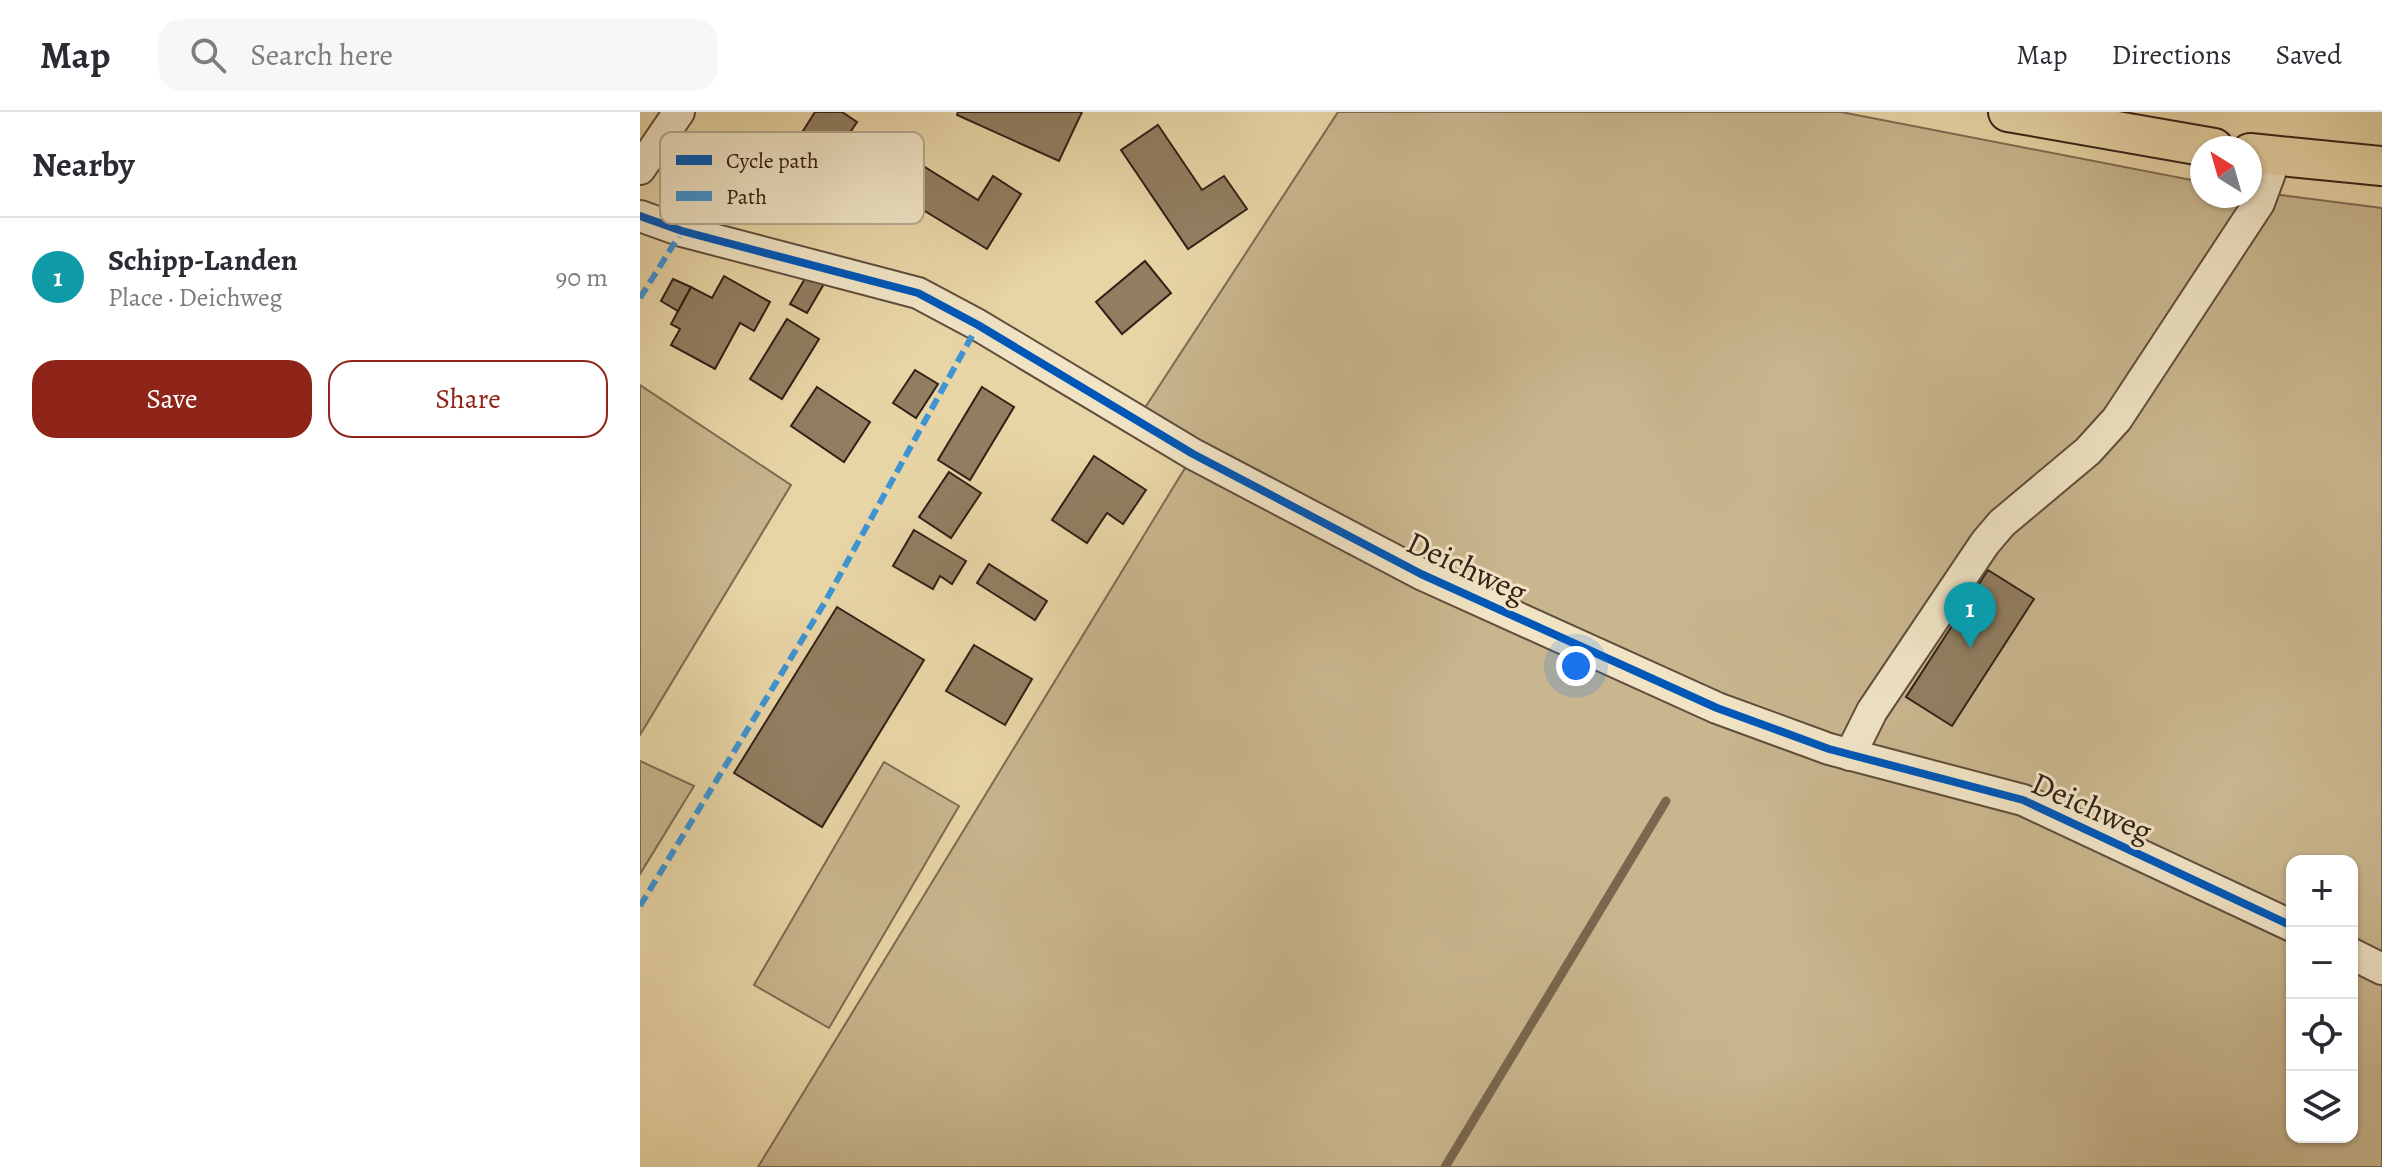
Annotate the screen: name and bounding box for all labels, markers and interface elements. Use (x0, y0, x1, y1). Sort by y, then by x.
search box (158, 19, 718, 91)
text: Map (40, 29, 110, 81)
icon: search (186, 33, 230, 77)
text: Search here (250, 35, 393, 75)
text: Map (2016, 36, 2067, 74)
text: Directions (2111, 36, 2232, 74)
text: Saved (2276, 36, 2342, 74)
legend (660, 132, 924, 224)
north arrow (2190, 136, 2262, 208)
text: Nearby (32, 141, 135, 188)
text: Cycle path (726, 146, 819, 176)
text: Path (726, 182, 767, 212)
text: Schipp-Landen (108, 240, 298, 280)
text: 1 (53, 260, 63, 295)
text: 90 m (556, 260, 608, 295)
text: Place · Deichweg (108, 280, 283, 315)
button: Save (32, 360, 312, 438)
button: Share (328, 360, 608, 438)
street label: Deichweg (1400, 520, 1534, 614)
pin: 1 (1944, 582, 1996, 648)
your location (1556, 646, 1596, 686)
street label: Deichweg (2025, 761, 2159, 853)
map controls (2286, 855, 2358, 1143)
button: + (2286, 855, 2358, 927)
button: − (2286, 927, 2358, 999)
button: locate (2286, 999, 2358, 1071)
button: layers (2286, 1071, 2358, 1143)

